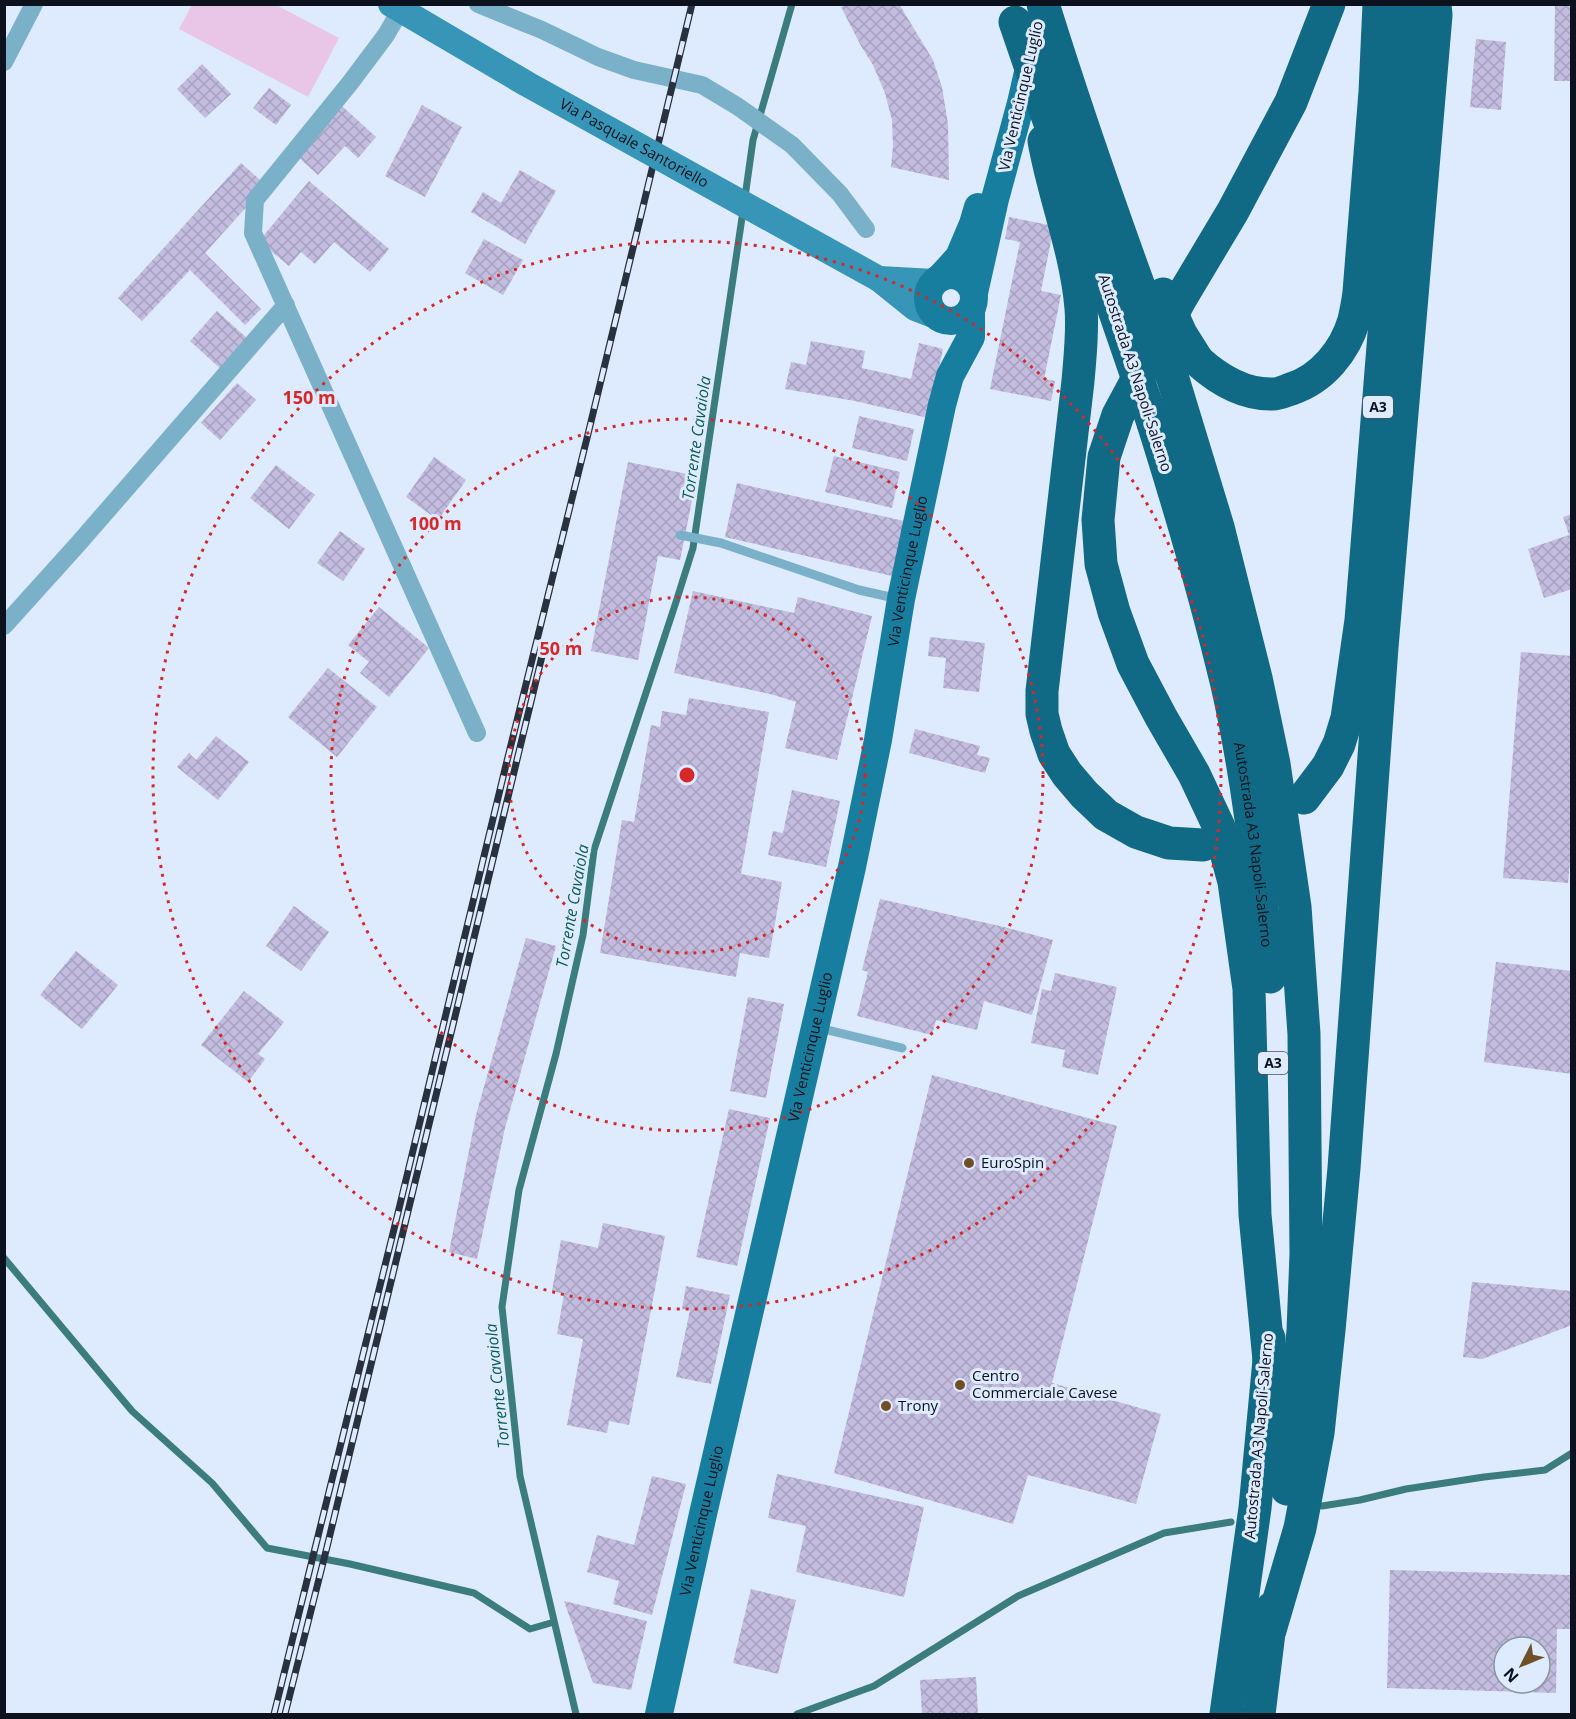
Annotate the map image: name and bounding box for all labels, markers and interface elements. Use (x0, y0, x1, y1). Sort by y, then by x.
street label: Via Venticinque Luglio (993, 19, 1047, 173)
street label: Via Pasquale Santoriello (556, 93, 713, 192)
street label: Autostrada A3 Napoli-Salerno (1094, 271, 1177, 474)
water label: Torrente Cavaiola (676, 374, 716, 502)
text: 150 m (282, 385, 336, 409)
road number: A3 (1363, 396, 1393, 418)
street label: Via Venticinque Luglio (882, 493, 932, 648)
text: 100 m (408, 511, 462, 535)
text: 50 m (540, 636, 582, 660)
street label: Autostrada A3 Napoli-Salerno (1230, 740, 1278, 948)
centre of rings (677, 765, 697, 785)
water label: Torrente Cavaiola (550, 842, 594, 970)
street label: Via Venticinque Luglio (783, 970, 837, 1124)
road number: A3 (1258, 1052, 1288, 1074)
place label: EuroSpin (981, 1152, 1044, 1172)
marker: EuroSpin (962, 1156, 976, 1170)
water label: Torrente Cavaiola (480, 1323, 514, 1449)
street label: Autostrada A3 Napoli-Salerno (1239, 1332, 1277, 1540)
place label: Centro Commerciale Cavese (972, 1365, 1117, 1402)
marker: Centro Commerciale Cavese (953, 1378, 967, 1392)
place label: Trony (898, 1395, 939, 1415)
marker: Trony (879, 1399, 893, 1413)
street label: Via Venticinque Luglio (674, 1443, 727, 1598)
north arrow (1492, 1635, 1552, 1695)
text: N (1499, 1663, 1524, 1687)

